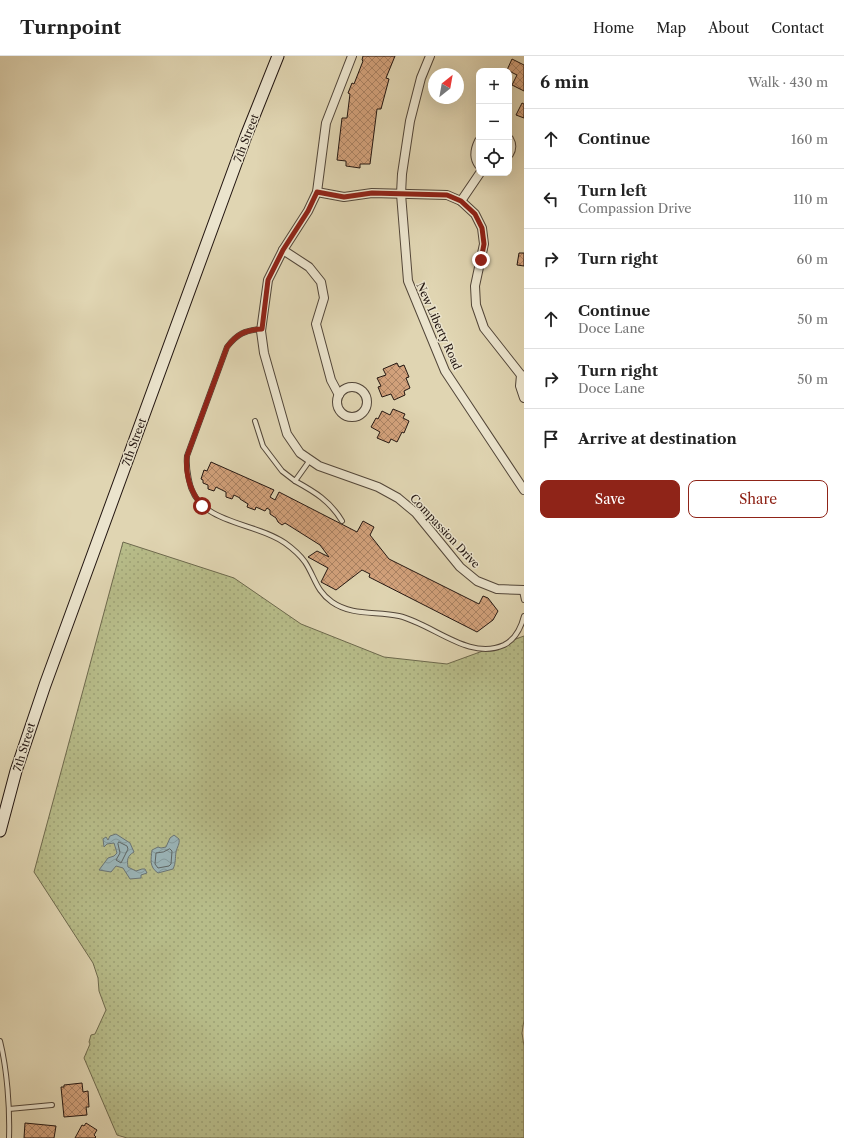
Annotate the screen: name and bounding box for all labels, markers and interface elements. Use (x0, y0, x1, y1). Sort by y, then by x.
text: Turnpoint (20, 16, 121, 39)
text: Home (593, 19, 634, 37)
text: Map (656, 19, 686, 37)
text: About (708, 19, 749, 37)
text: Contact (771, 19, 824, 37)
north arrow (428, 68, 464, 104)
map controls (476, 68, 512, 176)
button: + (476, 68, 512, 104)
text: 6 min (540, 72, 589, 92)
text: Walk · 430 m (748, 74, 828, 90)
button: − (476, 104, 512, 140)
street label: 7th Street (230, 112, 262, 164)
icon: ahead (540, 128, 562, 150)
text: Continue (578, 129, 650, 148)
text: 160 m (791, 131, 828, 147)
button: locate (476, 140, 512, 176)
text: Turn left (578, 181, 647, 200)
icon: left (540, 188, 562, 210)
text: 110 m (793, 191, 828, 207)
text: Compassion Drive (578, 200, 692, 216)
icon: right (540, 248, 562, 270)
text: Turn right (578, 249, 658, 268)
route end (472, 251, 490, 269)
text: 60 m (797, 251, 828, 267)
street label: New Liberty Road (413, 280, 465, 372)
text: Continue (578, 301, 650, 320)
icon: ahead (540, 308, 562, 330)
text: 50 m (797, 311, 828, 327)
text: Doce Lane (578, 320, 645, 336)
text: Turn right (578, 361, 658, 380)
icon: right (540, 368, 562, 390)
text: 50 m (797, 371, 828, 387)
text: Doce Lane (578, 380, 645, 396)
street label: 7th Street (119, 416, 149, 468)
icon: arrive (540, 428, 562, 450)
text: Arrive at destination (578, 429, 737, 448)
button: Save (540, 480, 680, 518)
button: Share (688, 480, 828, 518)
street label: Compassion Drive (407, 491, 483, 571)
route start (193, 497, 211, 515)
street label: 7th Street (10, 721, 38, 773)

